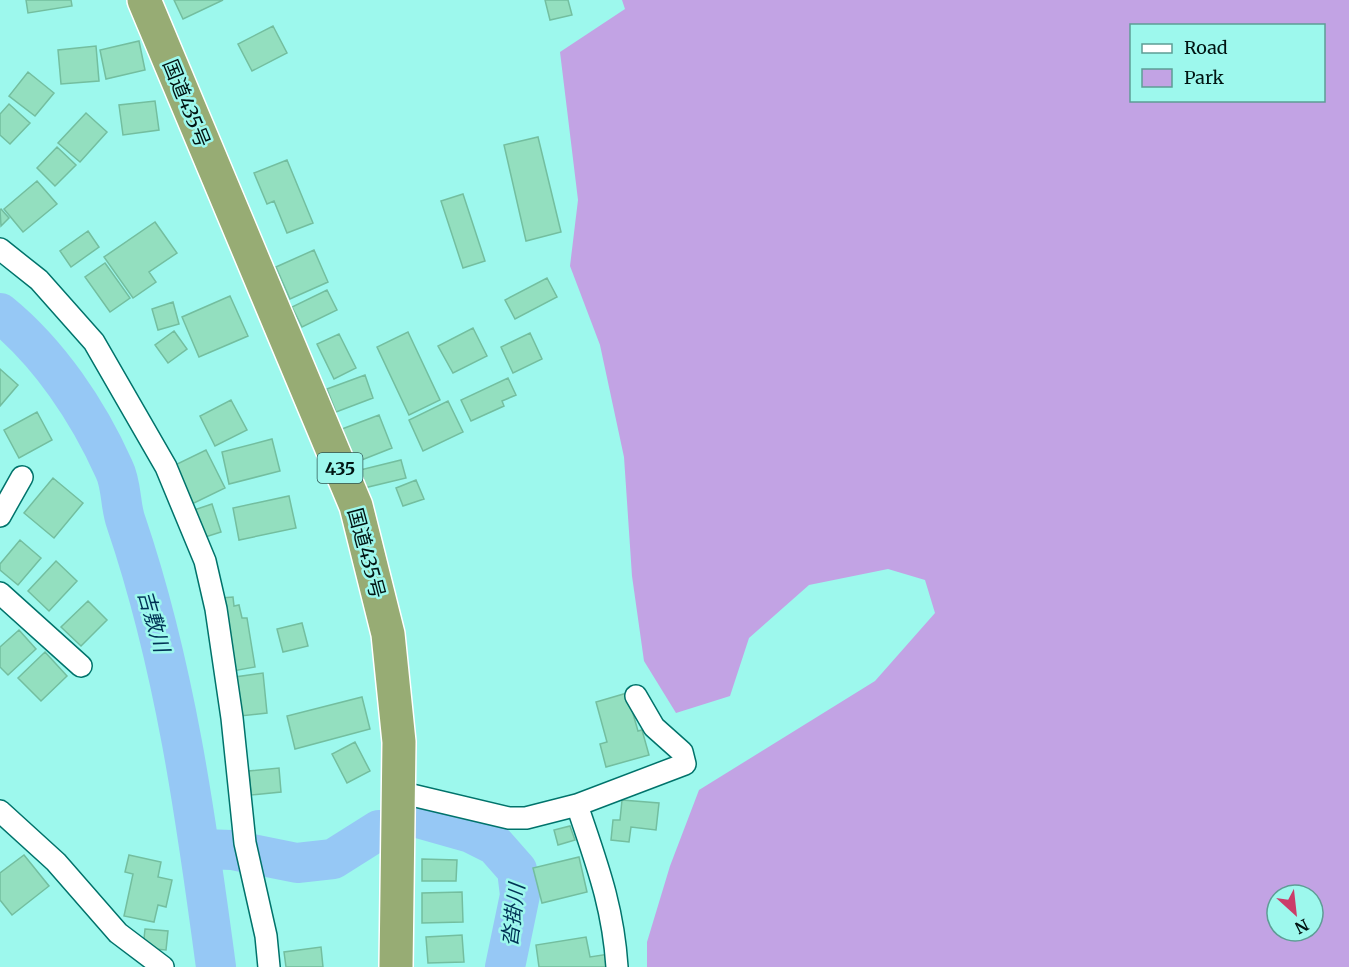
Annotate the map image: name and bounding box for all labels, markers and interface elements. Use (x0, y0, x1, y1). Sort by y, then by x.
legend (1130, 24, 1325, 102)
text: Road (1184, 36, 1228, 59)
street label: 国道435号 (158, 55, 216, 151)
text: Park (1184, 66, 1225, 89)
road number: 435 (318, 453, 362, 483)
street label: 国道435号 (343, 505, 391, 601)
water label: 吉敷川 (132, 587, 176, 657)
water label: 沓掛川 (496, 880, 530, 948)
north arrow (1265, 883, 1325, 943)
text: N (1291, 915, 1312, 938)

